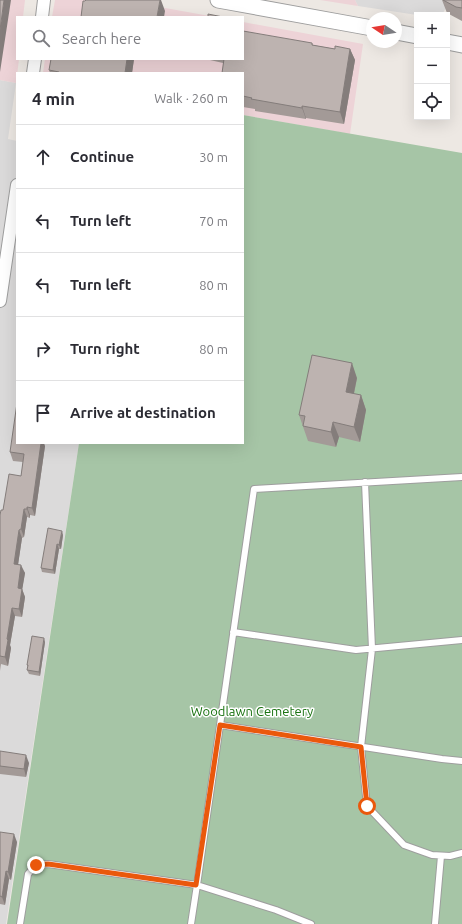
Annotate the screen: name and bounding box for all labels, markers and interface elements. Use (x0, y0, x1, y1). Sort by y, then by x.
north arrow (366, 12, 402, 48)
map controls (414, 12, 450, 120)
button: + (414, 12, 450, 48)
search box (16, 16, 244, 60)
icon: search (30, 27, 52, 49)
text: Search here (62, 30, 141, 47)
button: − (414, 48, 450, 84)
button: locate (414, 84, 450, 120)
text: 4 min (32, 89, 75, 108)
text: Walk · 260 m (154, 91, 228, 105)
icon: ahead (32, 146, 54, 168)
text: Continue (70, 148, 134, 165)
text: 30 m (199, 150, 228, 164)
icon: left (32, 210, 54, 232)
text: Turn left (70, 212, 131, 229)
text: 70 m (199, 214, 228, 228)
icon: left (32, 274, 54, 296)
text: Turn left (70, 276, 131, 293)
text: 80 m (199, 278, 228, 292)
icon: right (32, 338, 54, 360)
text: Turn right (70, 340, 140, 357)
text: 80 m (199, 342, 228, 356)
icon: arrive (32, 402, 54, 424)
text: Arrive at destination (70, 404, 216, 421)
park label: Woodlawn Cemetery (191, 704, 313, 718)
route start (358, 797, 376, 815)
route end (27, 856, 45, 874)

